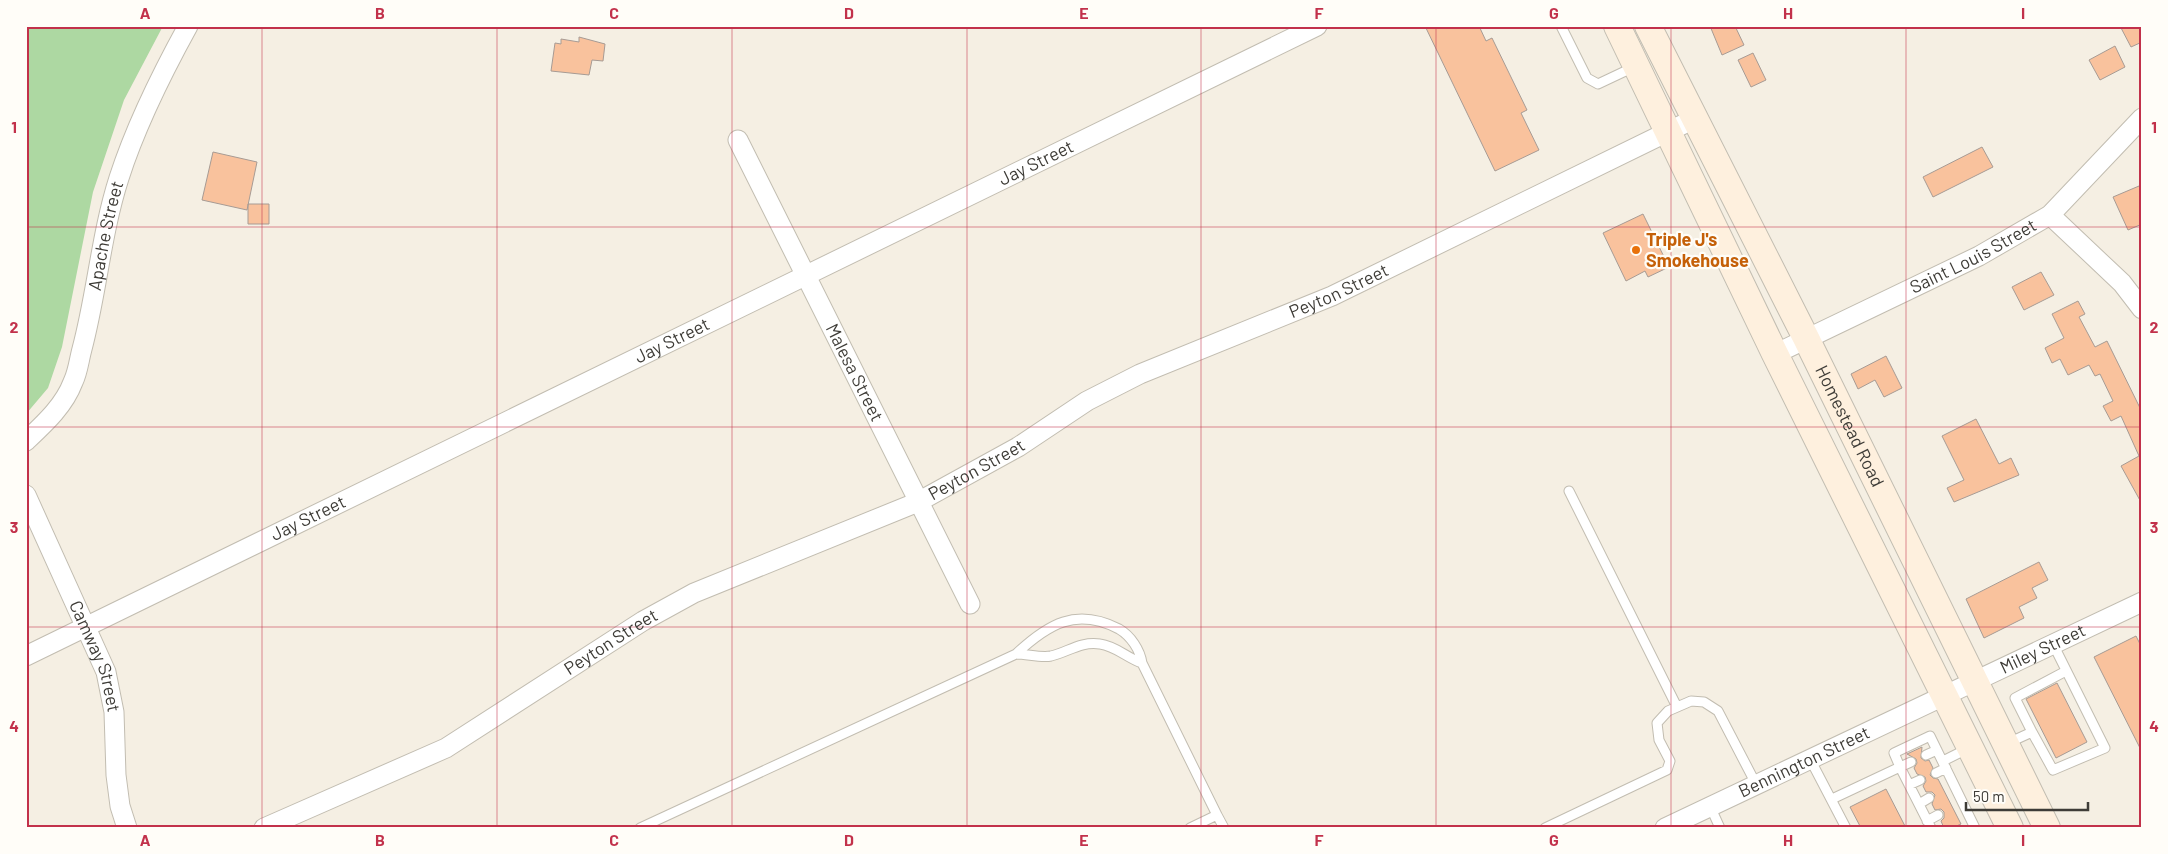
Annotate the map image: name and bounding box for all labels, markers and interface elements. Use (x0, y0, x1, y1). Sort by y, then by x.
text: A (140, 3, 151, 22)
text: B (375, 3, 385, 22)
text: C (609, 3, 619, 22)
text: D (844, 3, 854, 22)
text: E (1079, 3, 1089, 22)
text: F (1315, 3, 1324, 22)
text: G (1549, 3, 1559, 22)
text: H (1783, 3, 1793, 22)
text: I (2021, 3, 2025, 22)
text: 1 (11, 117, 17, 136)
text: 1 (2151, 117, 2157, 136)
street label: Jay Street (995, 135, 1077, 190)
street label: Apache Street (83, 178, 127, 292)
street label: Saint Louis Street (1906, 213, 2040, 298)
place label: Triple J's Smokehouse (1646, 228, 1749, 271)
marker: Triple J's Smokehouse (1630, 244, 1642, 256)
street label: Peyton Street (1286, 258, 1392, 322)
street label: Jay Street (631, 312, 713, 367)
text: 2 (10, 317, 19, 336)
text: 2 (2150, 317, 2159, 336)
street label: Malesa Street (822, 320, 889, 425)
street label: Homestead Road (1811, 361, 1889, 490)
street label: Peyton Street (924, 434, 1029, 504)
street label: Jay Street (267, 490, 349, 545)
text: 3 (10, 517, 18, 536)
text: 3 (2150, 517, 2158, 536)
street label: Camway Street (65, 597, 126, 714)
street label: Peyton Street (560, 603, 661, 679)
street label: Miley Street (1996, 618, 2089, 678)
text: 4 (9, 716, 19, 735)
text: 4 (2149, 716, 2159, 735)
street label: Bennington Street (1734, 721, 1873, 802)
scale bar (1966, 779, 2088, 811)
text: 50 m (1973, 787, 2005, 805)
text: A (140, 830, 151, 849)
text: B (375, 830, 385, 849)
text: C (609, 830, 619, 849)
text: D (844, 830, 854, 849)
text: E (1079, 830, 1089, 849)
text: F (1315, 830, 1324, 849)
text: G (1549, 830, 1559, 849)
text: H (1783, 830, 1793, 849)
text: I (2021, 830, 2025, 849)

